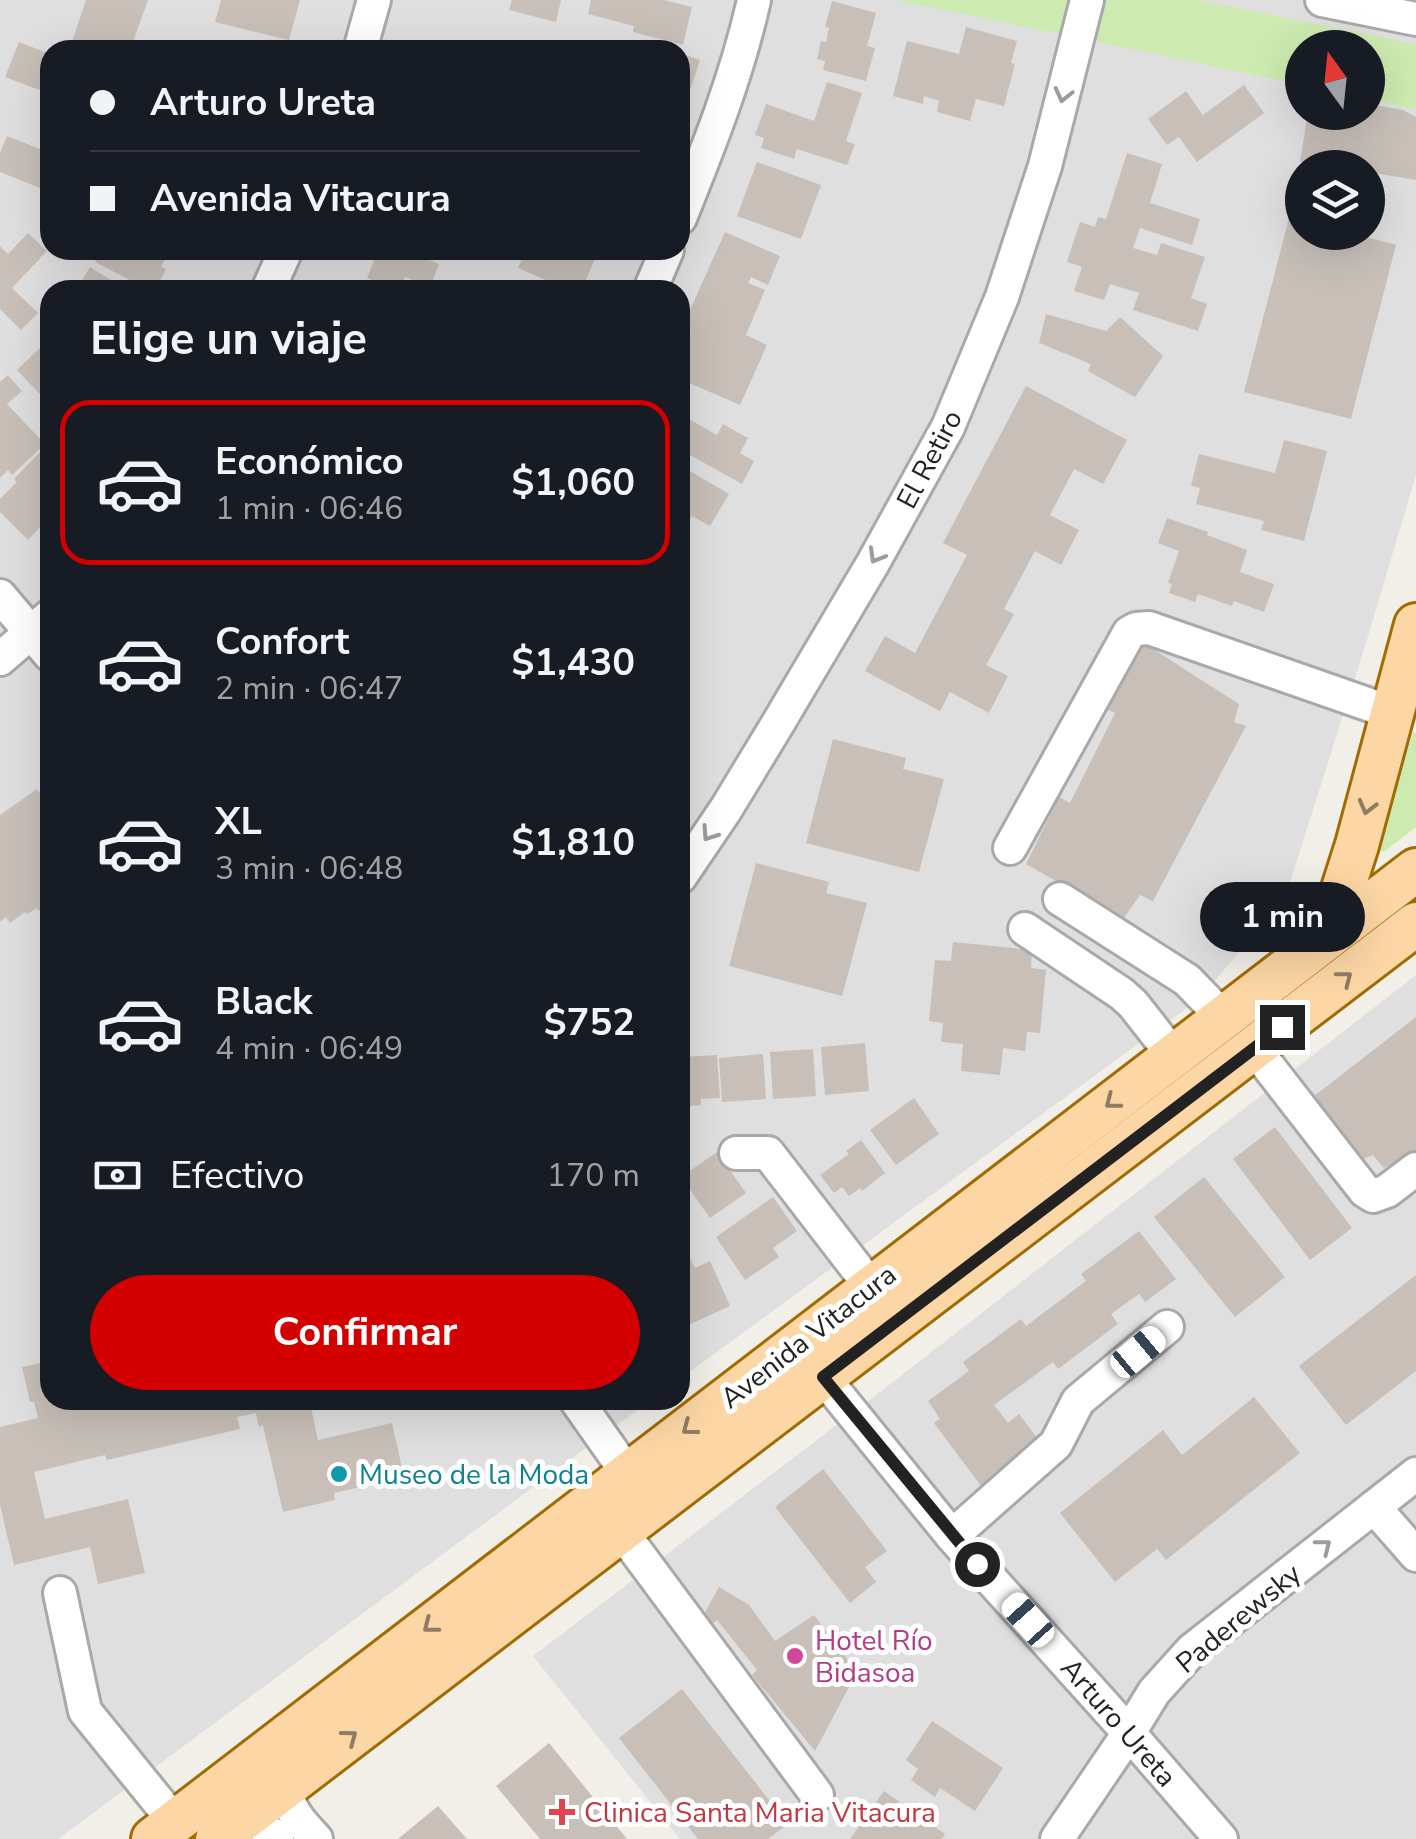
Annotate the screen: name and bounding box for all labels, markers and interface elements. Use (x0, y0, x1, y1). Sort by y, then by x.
north arrow (1285, 30, 1385, 130)
map controls (1285, 30, 1385, 250)
text: Arturo Ureta (150, 77, 376, 128)
one-way arrow (1053, 85, 1074, 103)
button: layers (1285, 150, 1385, 250)
text: Avenida Vitacura (150, 173, 451, 224)
text: Elige un viaje (90, 309, 367, 370)
street label: El Retiro (888, 403, 972, 516)
text: Económico (215, 436, 404, 487)
icon: car (95, 438, 185, 528)
text: $1,060 (512, 457, 635, 508)
text: 1 min · 06:46 (215, 487, 403, 530)
one-way arrow (869, 545, 889, 563)
text: Confort (215, 616, 349, 667)
icon: car (95, 618, 185, 708)
text: $1,430 (512, 637, 635, 688)
text: 2 min · 06:47 (215, 667, 403, 710)
text: XL (215, 796, 262, 847)
icon: car (95, 798, 185, 888)
one-way arrow (1358, 798, 1379, 815)
text: $1,810 (512, 817, 635, 868)
one-way arrow (702, 824, 721, 842)
text: 3 min · 06:48 (215, 847, 403, 890)
callout: 1 min (1200, 882, 1364, 952)
text: 1 min (1241, 895, 1324, 938)
one-way arrow (1334, 972, 1352, 990)
text: Black (215, 976, 312, 1027)
icon: car (95, 978, 185, 1068)
text: $752 (544, 997, 635, 1048)
route end (1260, 1005, 1305, 1050)
text: 4 min · 06:49 (215, 1027, 403, 1070)
one-way arrow (1106, 1090, 1124, 1107)
icon: cash (90, 1148, 145, 1203)
text: Efectivo (170, 1150, 304, 1201)
text: 170 m (547, 1154, 640, 1197)
street label: Avenida Vitacura (713, 1256, 904, 1417)
button: Confirmar (90, 1275, 640, 1390)
car (1105, 1321, 1171, 1383)
one-way arrow (682, 1417, 700, 1434)
place label: Museo de la Moda (359, 1456, 589, 1494)
marker: Museo de la Moda (328, 1463, 350, 1485)
one-way arrow (1313, 1540, 1331, 1558)
route start (955, 1542, 1000, 1587)
street label: Paderewsky (1168, 1555, 1310, 1682)
car (997, 1588, 1059, 1652)
one-way arrow (424, 1614, 442, 1631)
place label: Hotel Río Bidasoa (815, 1622, 933, 1692)
marker: Hotel Río Bidasoa (784, 1645, 806, 1667)
street label: Arturo Ureta (1052, 1650, 1185, 1795)
one-way arrow (339, 1732, 357, 1749)
place label: Clinica Santa Maria Vitacura (584, 1794, 936, 1832)
marker: Clinica Santa Maria Vitacura (549, 1799, 575, 1825)

